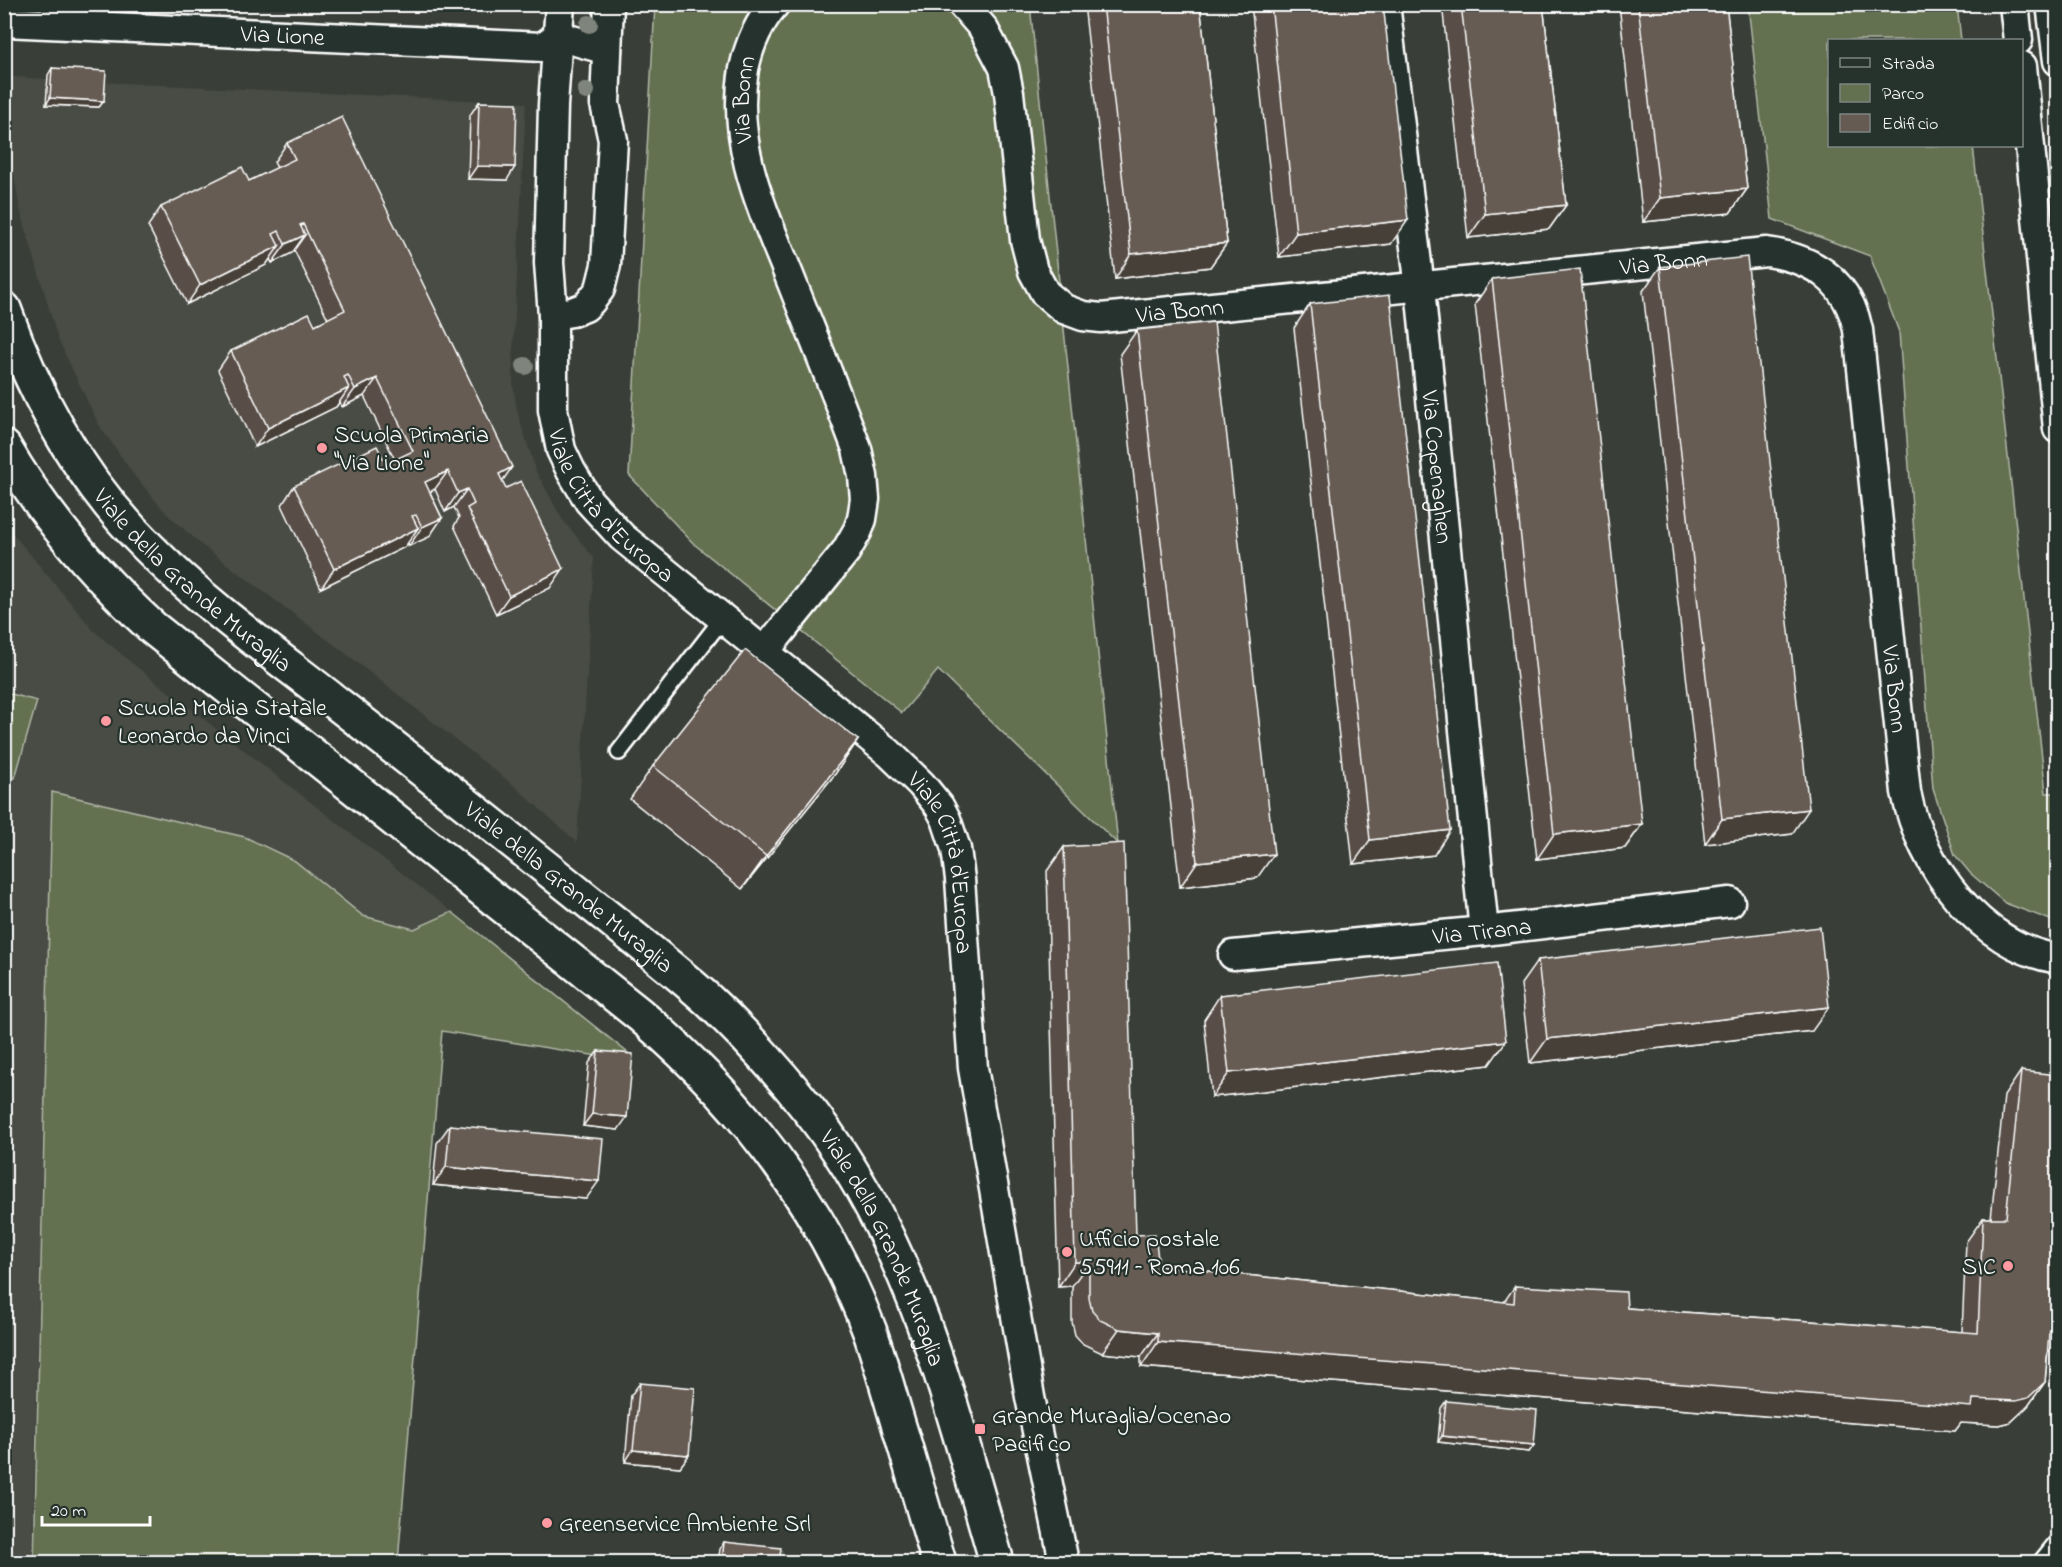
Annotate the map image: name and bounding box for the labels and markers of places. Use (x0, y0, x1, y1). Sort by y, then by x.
place label: Scuola Primaria "Via Lione" (334, 419, 489, 482)
marker: Scuola Primaria "Via Lione" (315, 441, 329, 455)
place label: Scuola Media Statale Leonardo da Vinci (118, 692, 327, 755)
marker: Scuola Media Statale Leonardo da Vinci (99, 714, 113, 728)
place label: Ufficio postale 55911 – Roma 106 (1079, 1223, 1240, 1286)
marker: Ufficio postale 55911 – Roma 106 (1060, 1245, 1074, 1259)
place label: SIC (1962, 1251, 1996, 1286)
marker: SIC (2001, 1259, 2015, 1273)
place label: Grande Muraglia/Ocenao Pacifico (992, 1400, 1231, 1463)
marker: Grande Muraglia/Ocenao Pacifico (973, 1422, 987, 1436)
place label: Greenservice Ambiente Srl (559, 1508, 811, 1543)
marker: Greenservice Ambiente Srl (540, 1516, 554, 1530)

